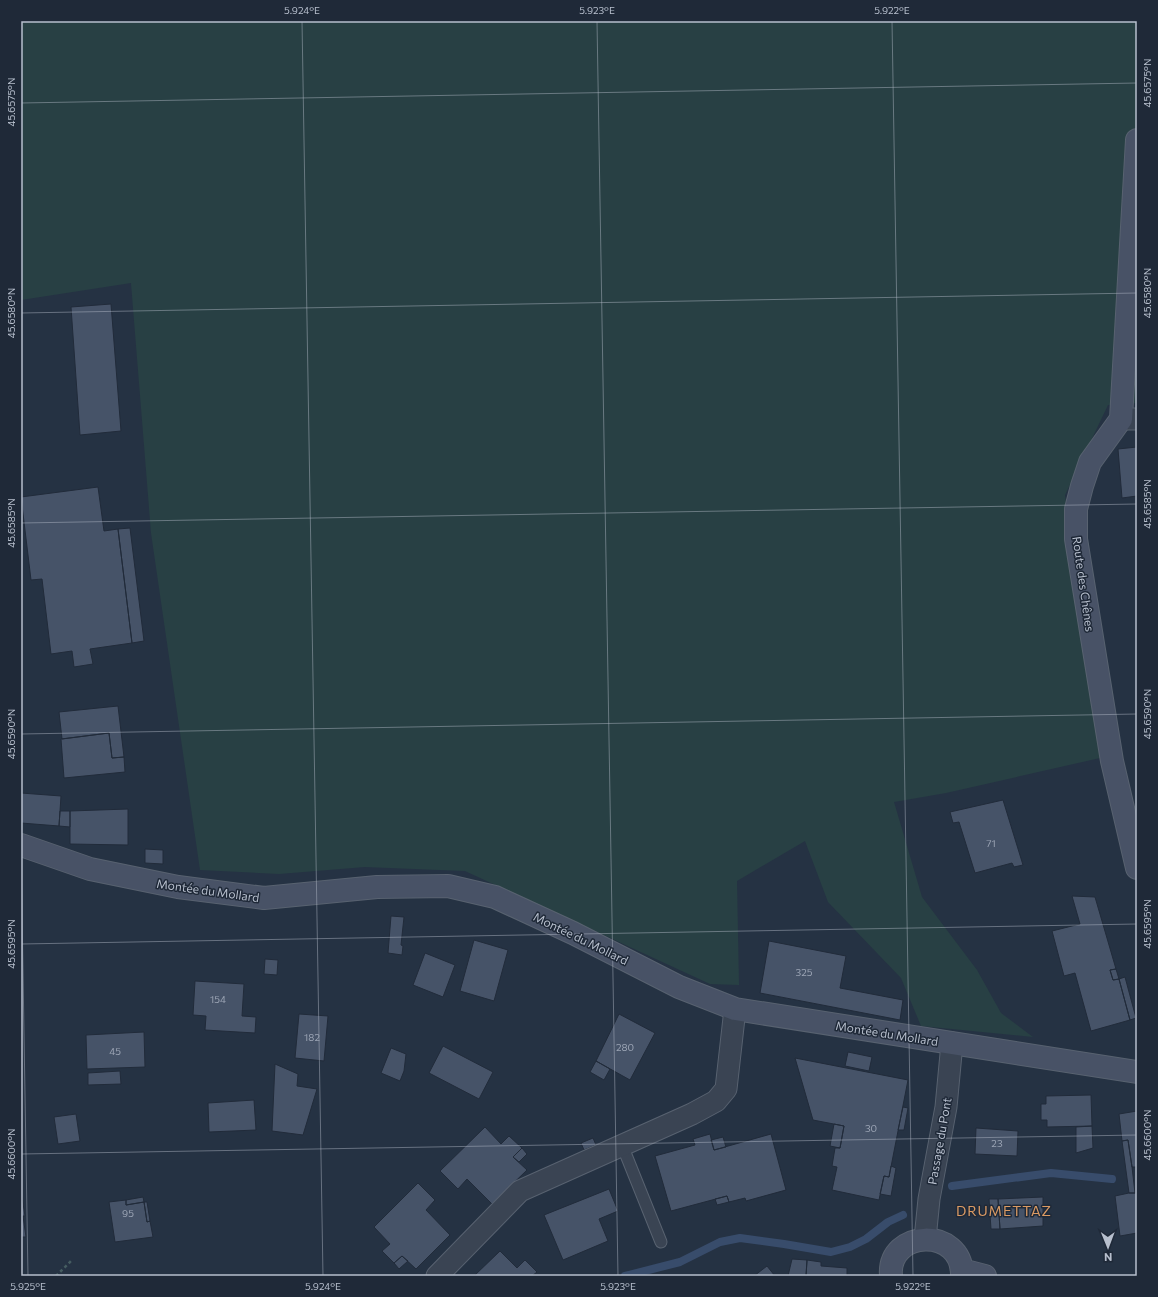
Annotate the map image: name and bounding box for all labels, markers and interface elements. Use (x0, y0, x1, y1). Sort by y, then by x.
text: 5.924°E (284, 4, 320, 16)
text: 5.923°E (579, 4, 615, 16)
text: 5.922°E (874, 4, 910, 16)
text: 45.6575°N (1141, 59, 1153, 107)
text: 45.6575°N (5, 78, 17, 126)
text: 45.6580°N (1141, 268, 1153, 318)
text: 45.6580°N (5, 288, 17, 338)
text: 45.6585°N (1141, 479, 1153, 529)
text: 45.6585°N (5, 498, 17, 548)
street label: Route des Chênes (1070, 535, 1098, 633)
text: 45.6590°N (1141, 689, 1153, 739)
text: 45.6590°N (5, 709, 17, 759)
house number: 71 (986, 837, 996, 849)
street label: Montée du Mollard (156, 876, 260, 904)
text: 45.6595°N (1141, 899, 1153, 949)
street label: Montée du Mollard (531, 909, 631, 967)
text: 45.6595°N (5, 919, 17, 969)
house number: 325 (796, 966, 813, 978)
house number: 154 (210, 993, 226, 1005)
street label: Montée du Mollard (835, 1018, 939, 1048)
house number: 182 (304, 1031, 320, 1043)
house number: 280 (616, 1041, 634, 1053)
house number: 45 (109, 1045, 121, 1057)
street label: Passage du Pont (924, 1096, 954, 1186)
text: 45.6600°N (1141, 1109, 1153, 1161)
house number: 30 (865, 1122, 877, 1134)
text: 45.6600°N (5, 1128, 17, 1180)
house number: 23 (991, 1137, 1003, 1149)
district label: DRUMETTAZ (956, 1202, 1052, 1219)
house number: 95 (122, 1207, 134, 1219)
north arrow (1088, 1227, 1128, 1267)
text: N (1104, 1251, 1112, 1264)
text: 5.925°E (10, 1280, 46, 1292)
text: 5.924°E (305, 1280, 341, 1292)
text: 5.923°E (600, 1280, 636, 1292)
text: 5.922°E (895, 1280, 931, 1292)

